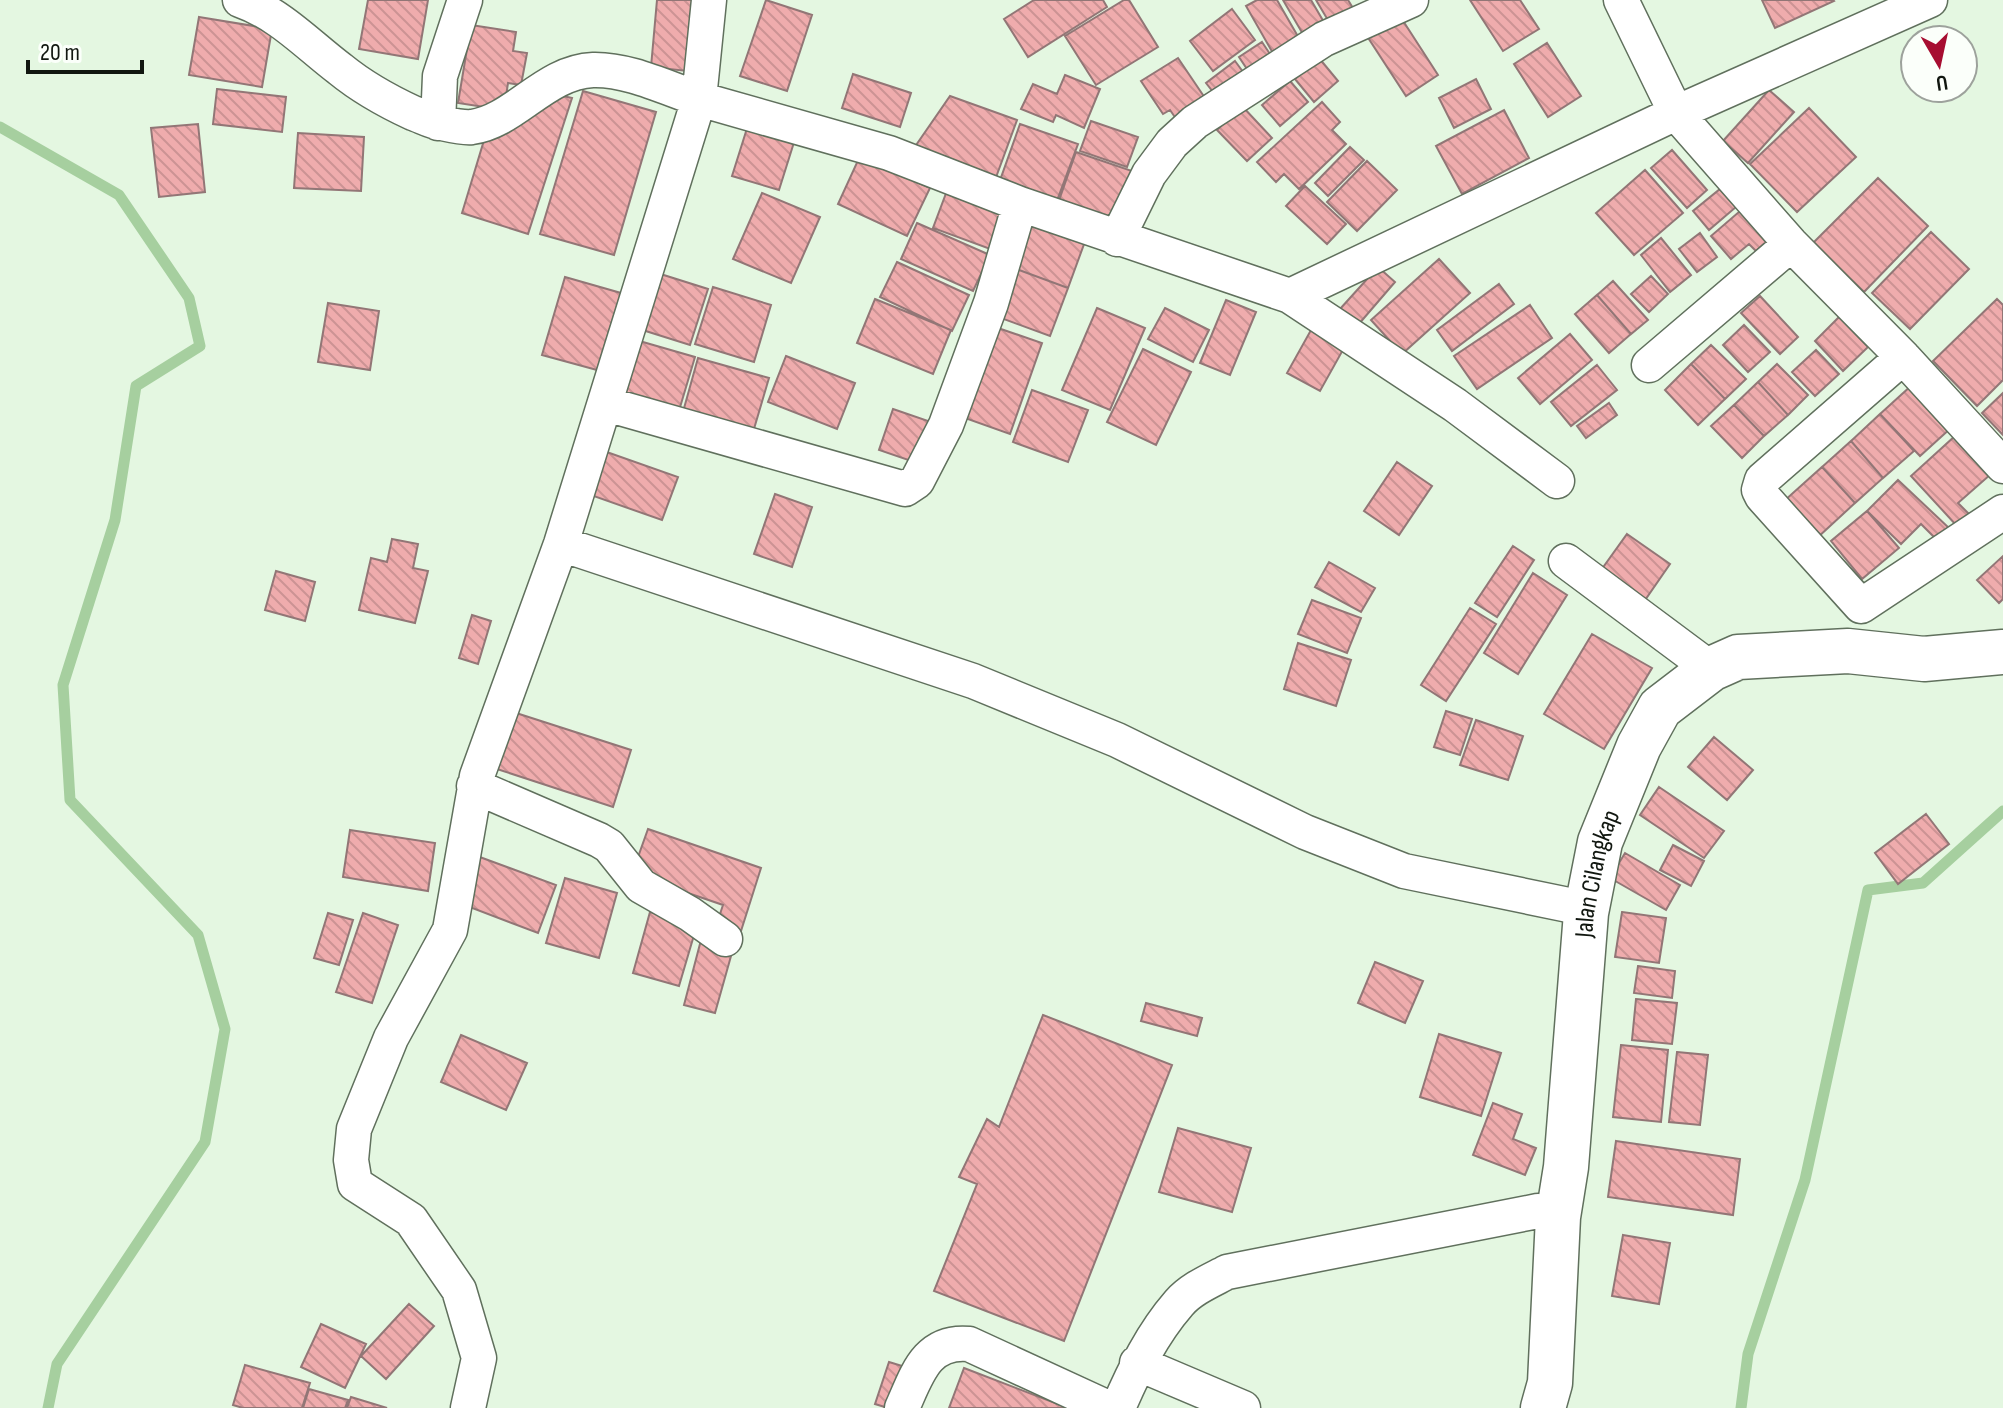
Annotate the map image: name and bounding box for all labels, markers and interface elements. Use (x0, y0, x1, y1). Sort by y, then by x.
scale bar (28, 24, 142, 74)
north arrow (1899, 24, 1979, 104)
text: 20 m (40, 38, 80, 67)
text: U (1934, 68, 1950, 97)
street label: Jalan Cilangkap (1569, 806, 1627, 940)

